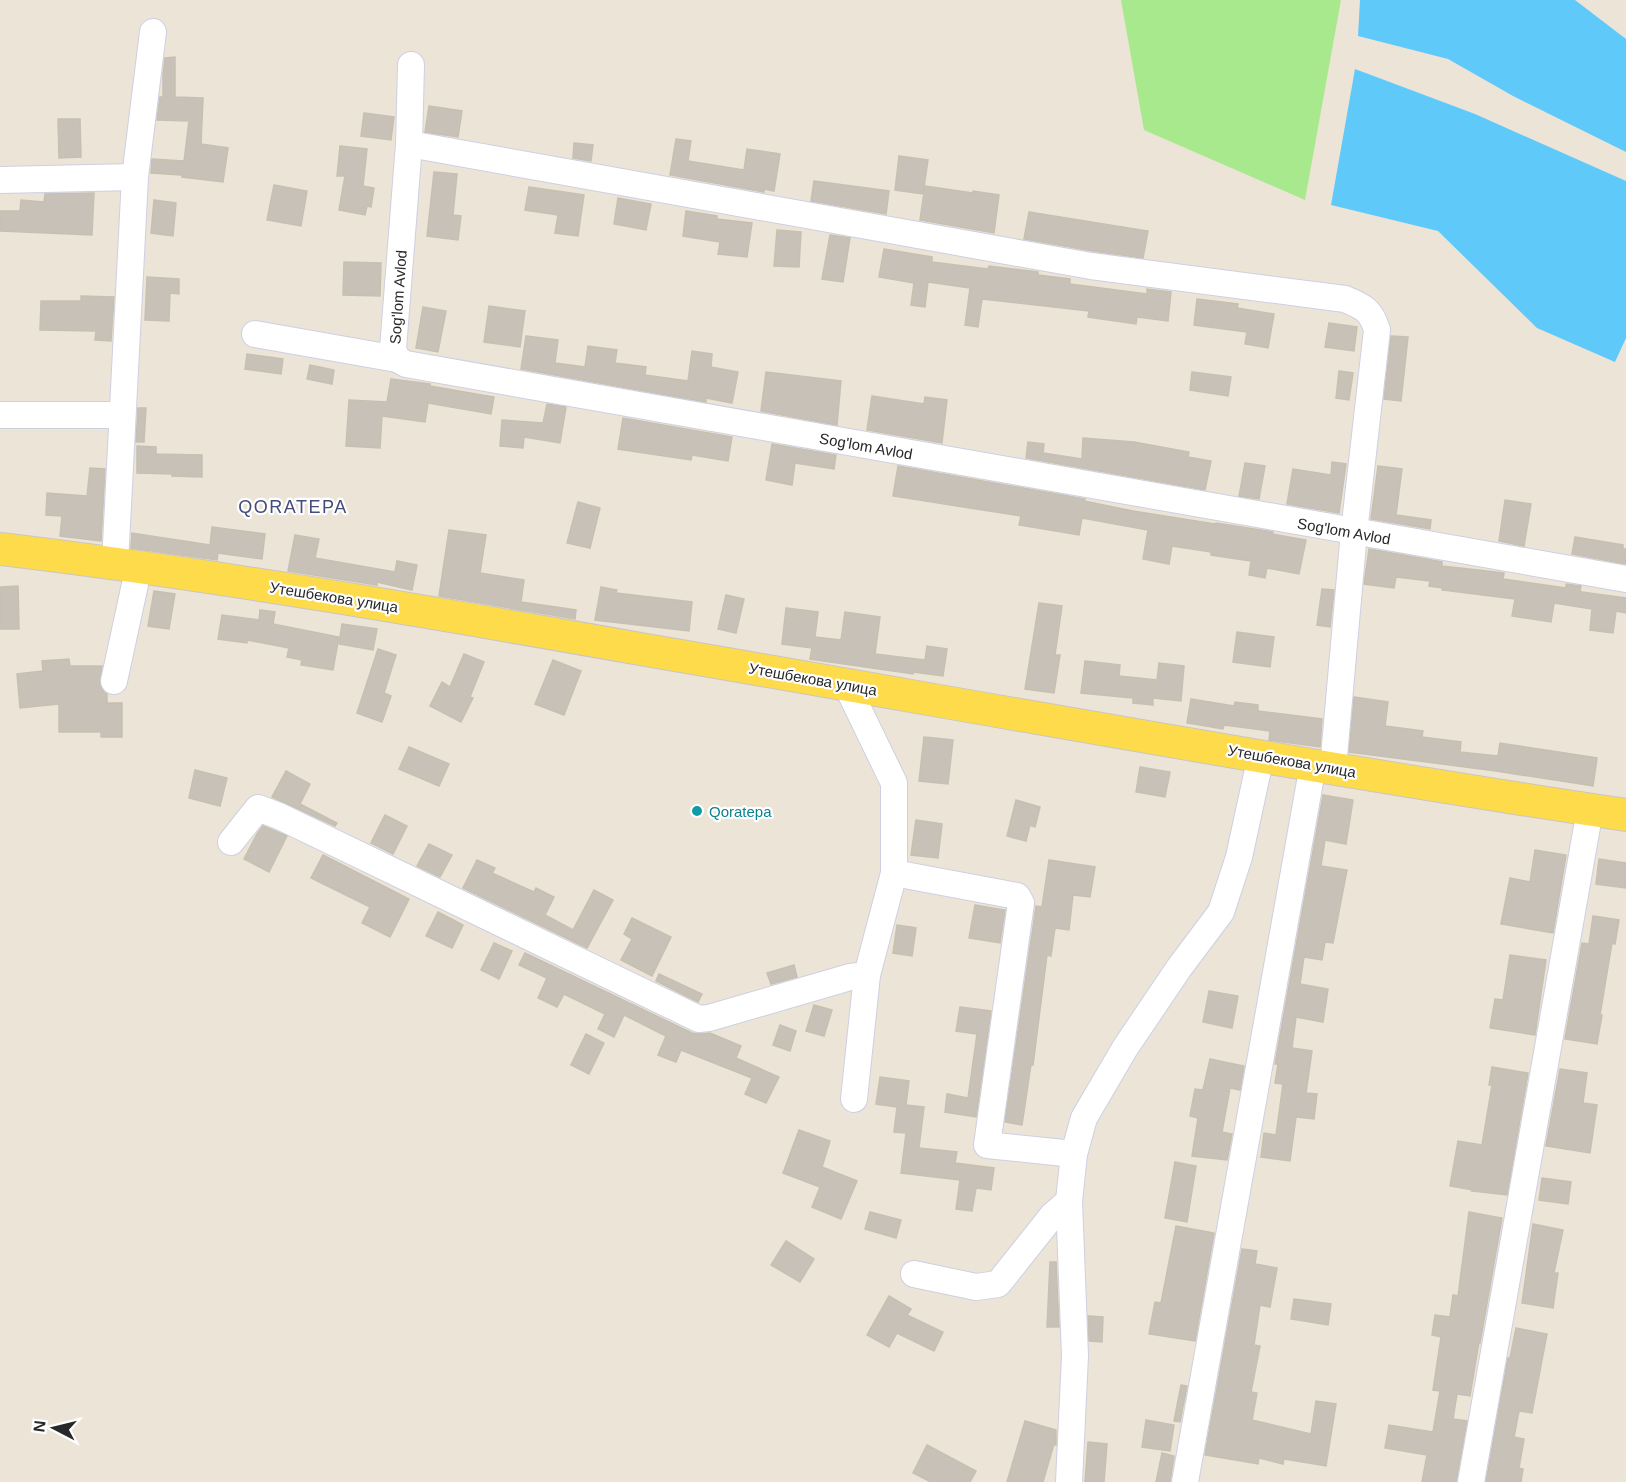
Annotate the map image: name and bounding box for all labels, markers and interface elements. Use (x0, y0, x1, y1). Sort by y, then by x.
street label: Sog'lom Avlod (386, 249, 410, 345)
street label: Sog'lom Avlod (818, 429, 914, 463)
district label: QORATEPA (238, 497, 348, 517)
street label: Sog'lom Avlod (1296, 514, 1392, 548)
street label: Утешбекова улица (268, 578, 400, 616)
street label: Утешбекова улица (748, 659, 879, 699)
street label: Утешбекова улица (1227, 741, 1358, 781)
place label: Qoratepa (709, 803, 772, 820)
marker: Qoratepa (690, 804, 704, 818)
north arrow (24, 1398, 84, 1458)
text: N (30, 1419, 49, 1433)

